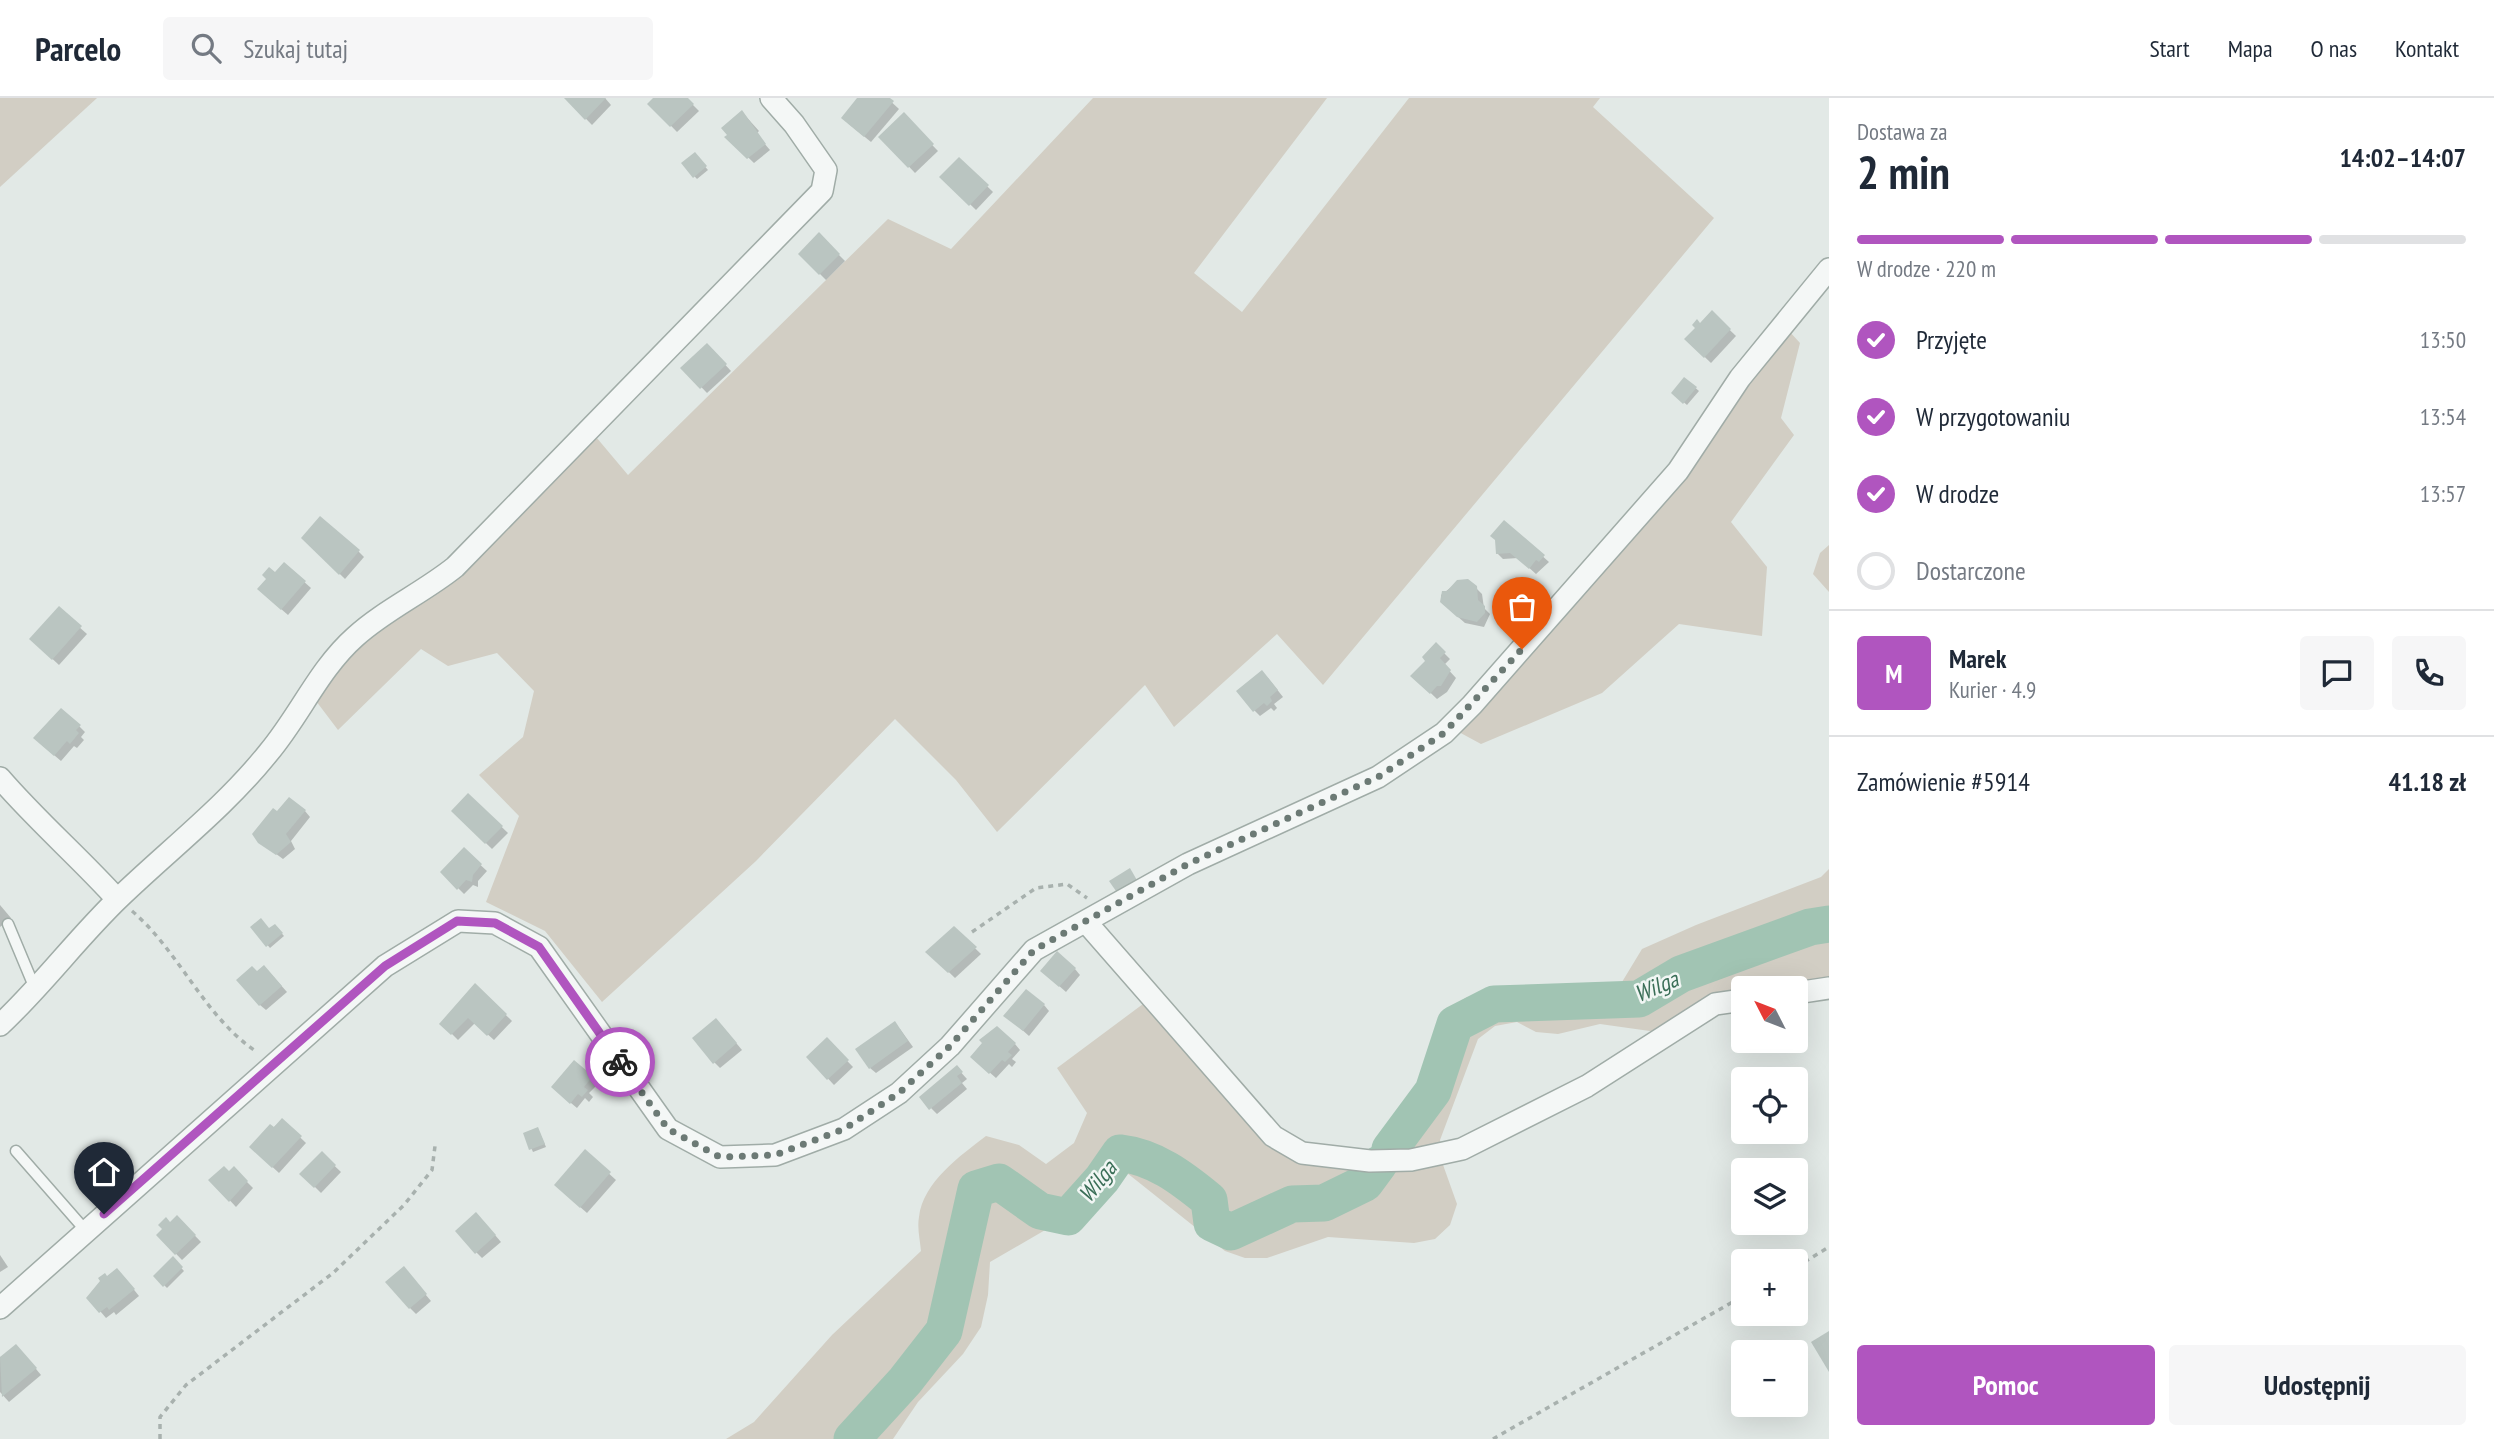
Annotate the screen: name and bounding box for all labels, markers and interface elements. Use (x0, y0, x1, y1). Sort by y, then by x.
search box (163, 17, 653, 80)
text: Parcelo (35, 27, 121, 70)
icon: search (187, 29, 225, 67)
text: Szukaj tutaj (243, 32, 348, 65)
text: Start (2149, 33, 2190, 64)
text: Mapa (2228, 33, 2273, 64)
text: O nas (2311, 33, 2357, 64)
text: Kontakt (2395, 33, 2459, 64)
text: Dostawa za (1857, 117, 1947, 146)
text: 14:02–14:07 (2339, 141, 2466, 174)
text: 2 min (1857, 142, 1950, 202)
text: W drodze · 220 m (1857, 254, 1996, 283)
icon: check (1857, 321, 1895, 359)
text: Przyjęte (1916, 323, 1987, 356)
text: 13:50 (2420, 325, 2466, 354)
icon: check (1857, 398, 1895, 436)
text: W przygotowaniu (1916, 400, 2070, 433)
text: 13:54 (2420, 402, 2466, 431)
icon: check (1857, 475, 1895, 513)
text: W drodze (1916, 477, 1999, 510)
text: 13:57 (2420, 479, 2466, 508)
text: Dostarczone (1916, 554, 2026, 587)
pin (1492, 577, 1552, 649)
icon: bag (1503, 588, 1541, 626)
button: chat (2300, 636, 2374, 710)
button: phone (2392, 636, 2466, 710)
text: Marek (1949, 642, 2006, 675)
text: M (1885, 657, 1903, 690)
text: Kurier · 4.9 (1949, 675, 2036, 704)
text: Zamówienie #5914 (1857, 765, 2030, 798)
text: 41.18 zł (2389, 765, 2466, 798)
water label: Wilga (1630, 963, 1684, 1008)
north arrow (1731, 976, 1808, 1054)
map controls (1731, 976, 1808, 1417)
courier (585, 1027, 655, 1097)
icon: bike (601, 1043, 639, 1081)
button: locate (1731, 1067, 1808, 1144)
pin (74, 1142, 134, 1214)
icon: home (85, 1153, 123, 1191)
water label: Wilga (1072, 1153, 1124, 1208)
button: layers (1731, 1158, 1808, 1235)
button: + (1731, 1249, 1808, 1326)
button: − (1731, 1340, 1808, 1417)
button: Pomoc (1857, 1345, 2155, 1425)
button: Udostępnij (2169, 1345, 2466, 1425)

